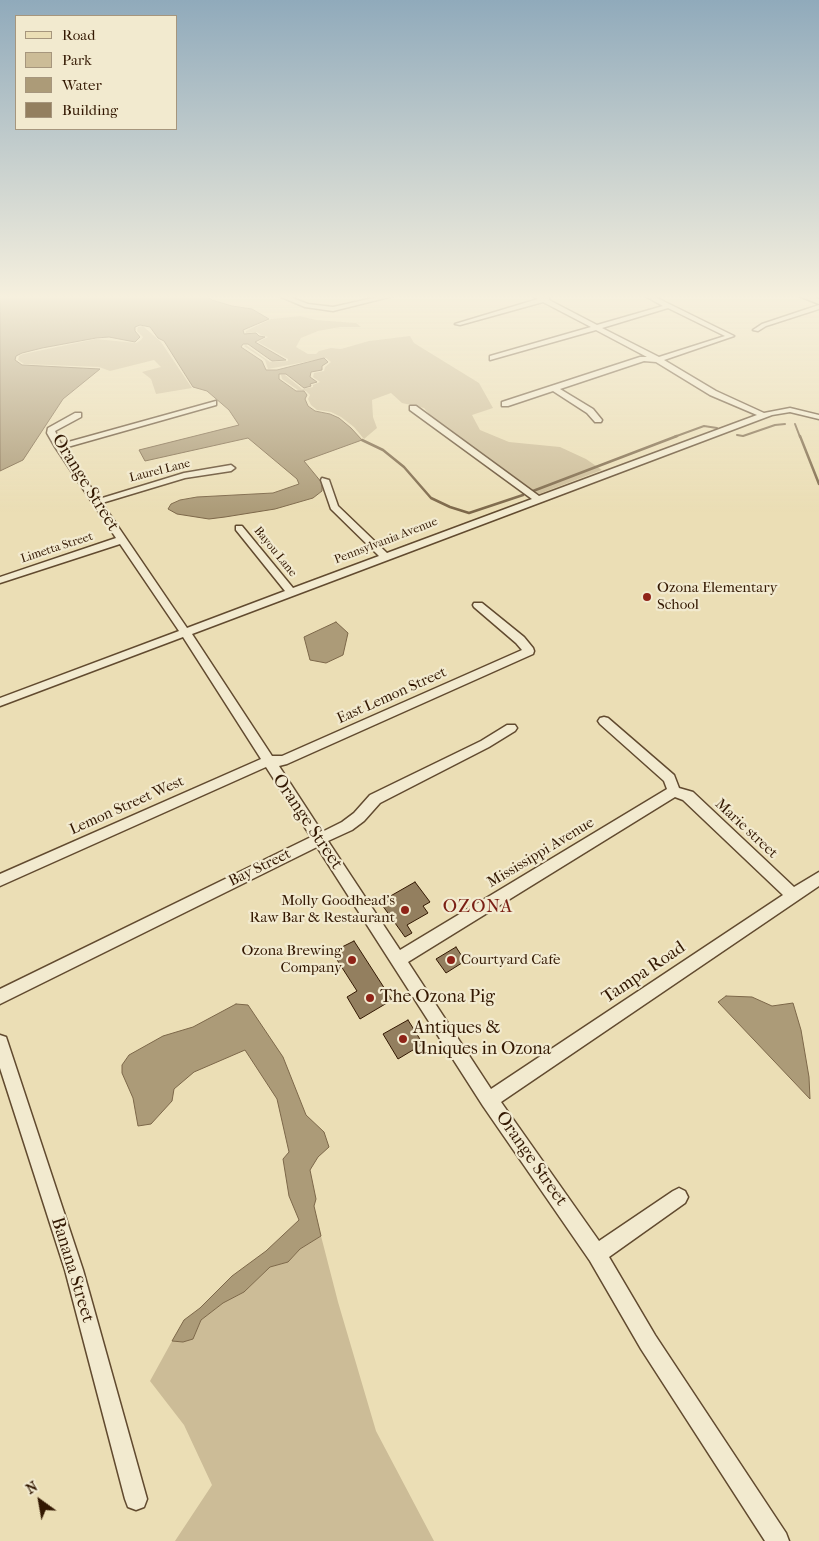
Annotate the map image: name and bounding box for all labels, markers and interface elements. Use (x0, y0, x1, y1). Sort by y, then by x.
legend (15, 15, 178, 130)
text: Road (62, 26, 95, 44)
text: Park (62, 51, 92, 69)
text: Water (62, 76, 102, 94)
text: Building (62, 101, 118, 119)
street label: Orange Street (47, 430, 123, 536)
street label: Laurel Lane (128, 457, 192, 485)
street label: Pennsylvania Avenue (332, 515, 440, 567)
street label: Bayou Lane (250, 524, 300, 580)
street label: Limetta Street (19, 530, 95, 566)
place label: Ozona Elementary School (657, 579, 778, 614)
marker: Ozona Elementary School (641, 591, 653, 603)
street label: East Lemon Street (334, 664, 450, 728)
street label: Orange Street (267, 770, 347, 874)
street label: Lemon Street West (67, 773, 187, 839)
street label: Marie street (711, 795, 781, 863)
street label: Mississippi Avenue (484, 814, 598, 892)
street label: Bay Street (226, 845, 294, 891)
place label: Molly Goodhead's Raw Bar & Restaurant (249, 892, 395, 927)
district label: OZONA (442, 897, 514, 919)
marker: Molly Goodhead's Raw Bar & Restaurant (399, 904, 411, 916)
street label: Tampa Road (598, 937, 690, 1009)
place label: Ozona Brewing Company (241, 942, 342, 977)
place label: Courtyard Cafe (461, 951, 560, 969)
marker: Ozona Brewing Company (346, 954, 358, 966)
marker: Courtyard Cafe (445, 954, 457, 966)
place label: The Ozona Pig (380, 987, 495, 1009)
marker: The Ozona Pig (364, 992, 376, 1004)
place label: Antiques & Uniques in Ozona (413, 1018, 551, 1060)
marker: Antiques & Uniques in Ozona (397, 1033, 409, 1045)
street label: Orange Street (490, 1108, 572, 1210)
street label: Banana Street (46, 1215, 98, 1325)
north arrow (15, 1476, 65, 1526)
text: N (23, 1478, 41, 1498)

